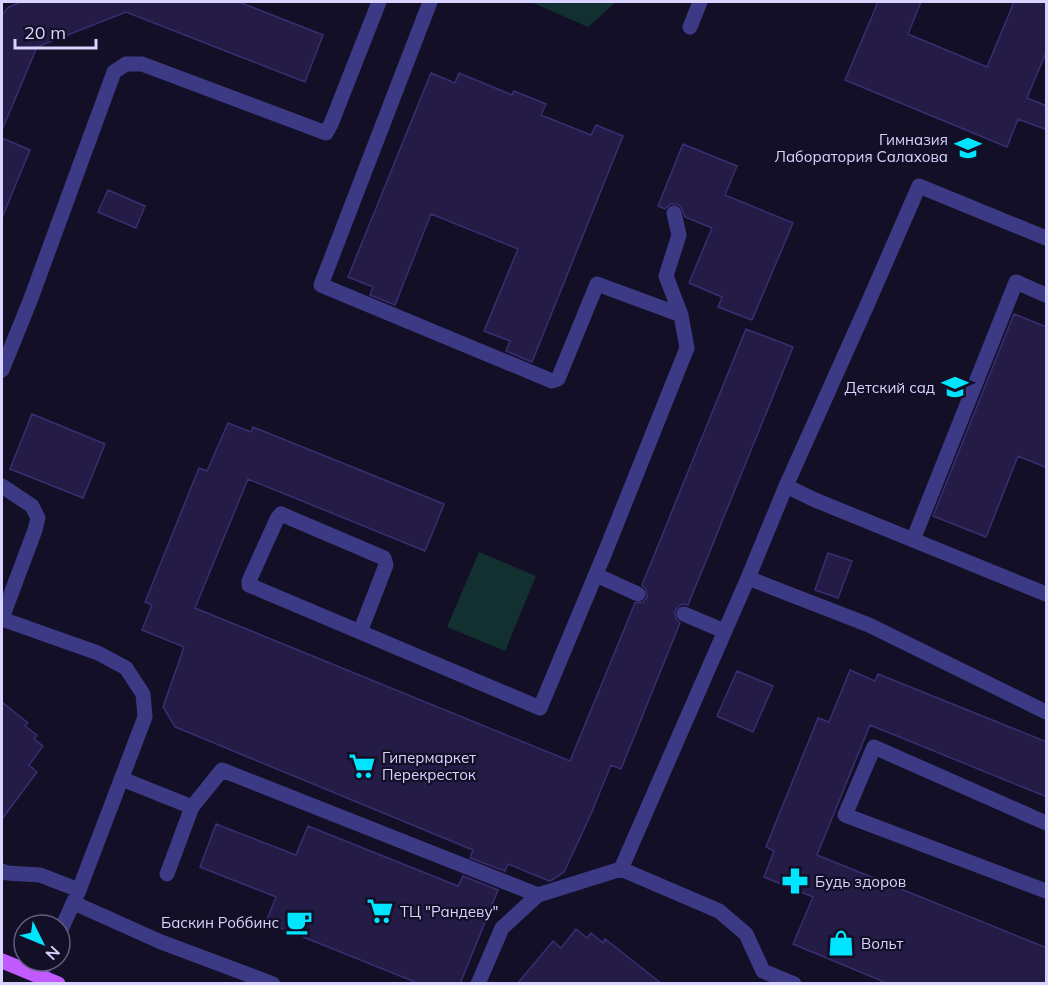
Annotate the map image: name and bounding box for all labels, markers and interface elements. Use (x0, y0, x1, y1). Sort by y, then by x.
scale bar (15, 12, 96, 50)
text: 20 m (24, 21, 66, 44)
place label: Гимназия Лаборатория Салахова (774, 130, 948, 166)
school or university icon: Гимназия Лаборатория Салахова (953, 133, 983, 163)
school or university icon: Детский сад (940, 372, 970, 402)
place label: Детский сад (845, 378, 935, 397)
place label: Гипермаркет Перекресток (382, 748, 477, 784)
supermarket icon: Гипермаркет Перекресток (347, 751, 377, 781)
pharmacy icon: Будь здоров (780, 866, 810, 896)
place label: Будь здоров (815, 872, 906, 891)
supermarket icon: ТЦ "Рандеву" (365, 896, 395, 926)
place label: ТЦ "Рандеву" (400, 902, 498, 921)
cafe icon: Баскин Роббинс (284, 907, 314, 937)
north arrow (12, 913, 72, 973)
place label: Баскин Роббинс (161, 913, 279, 932)
shop icon: Вольт (826, 928, 856, 958)
place label: Вольт (861, 934, 903, 953)
text: N (42, 942, 64, 964)

